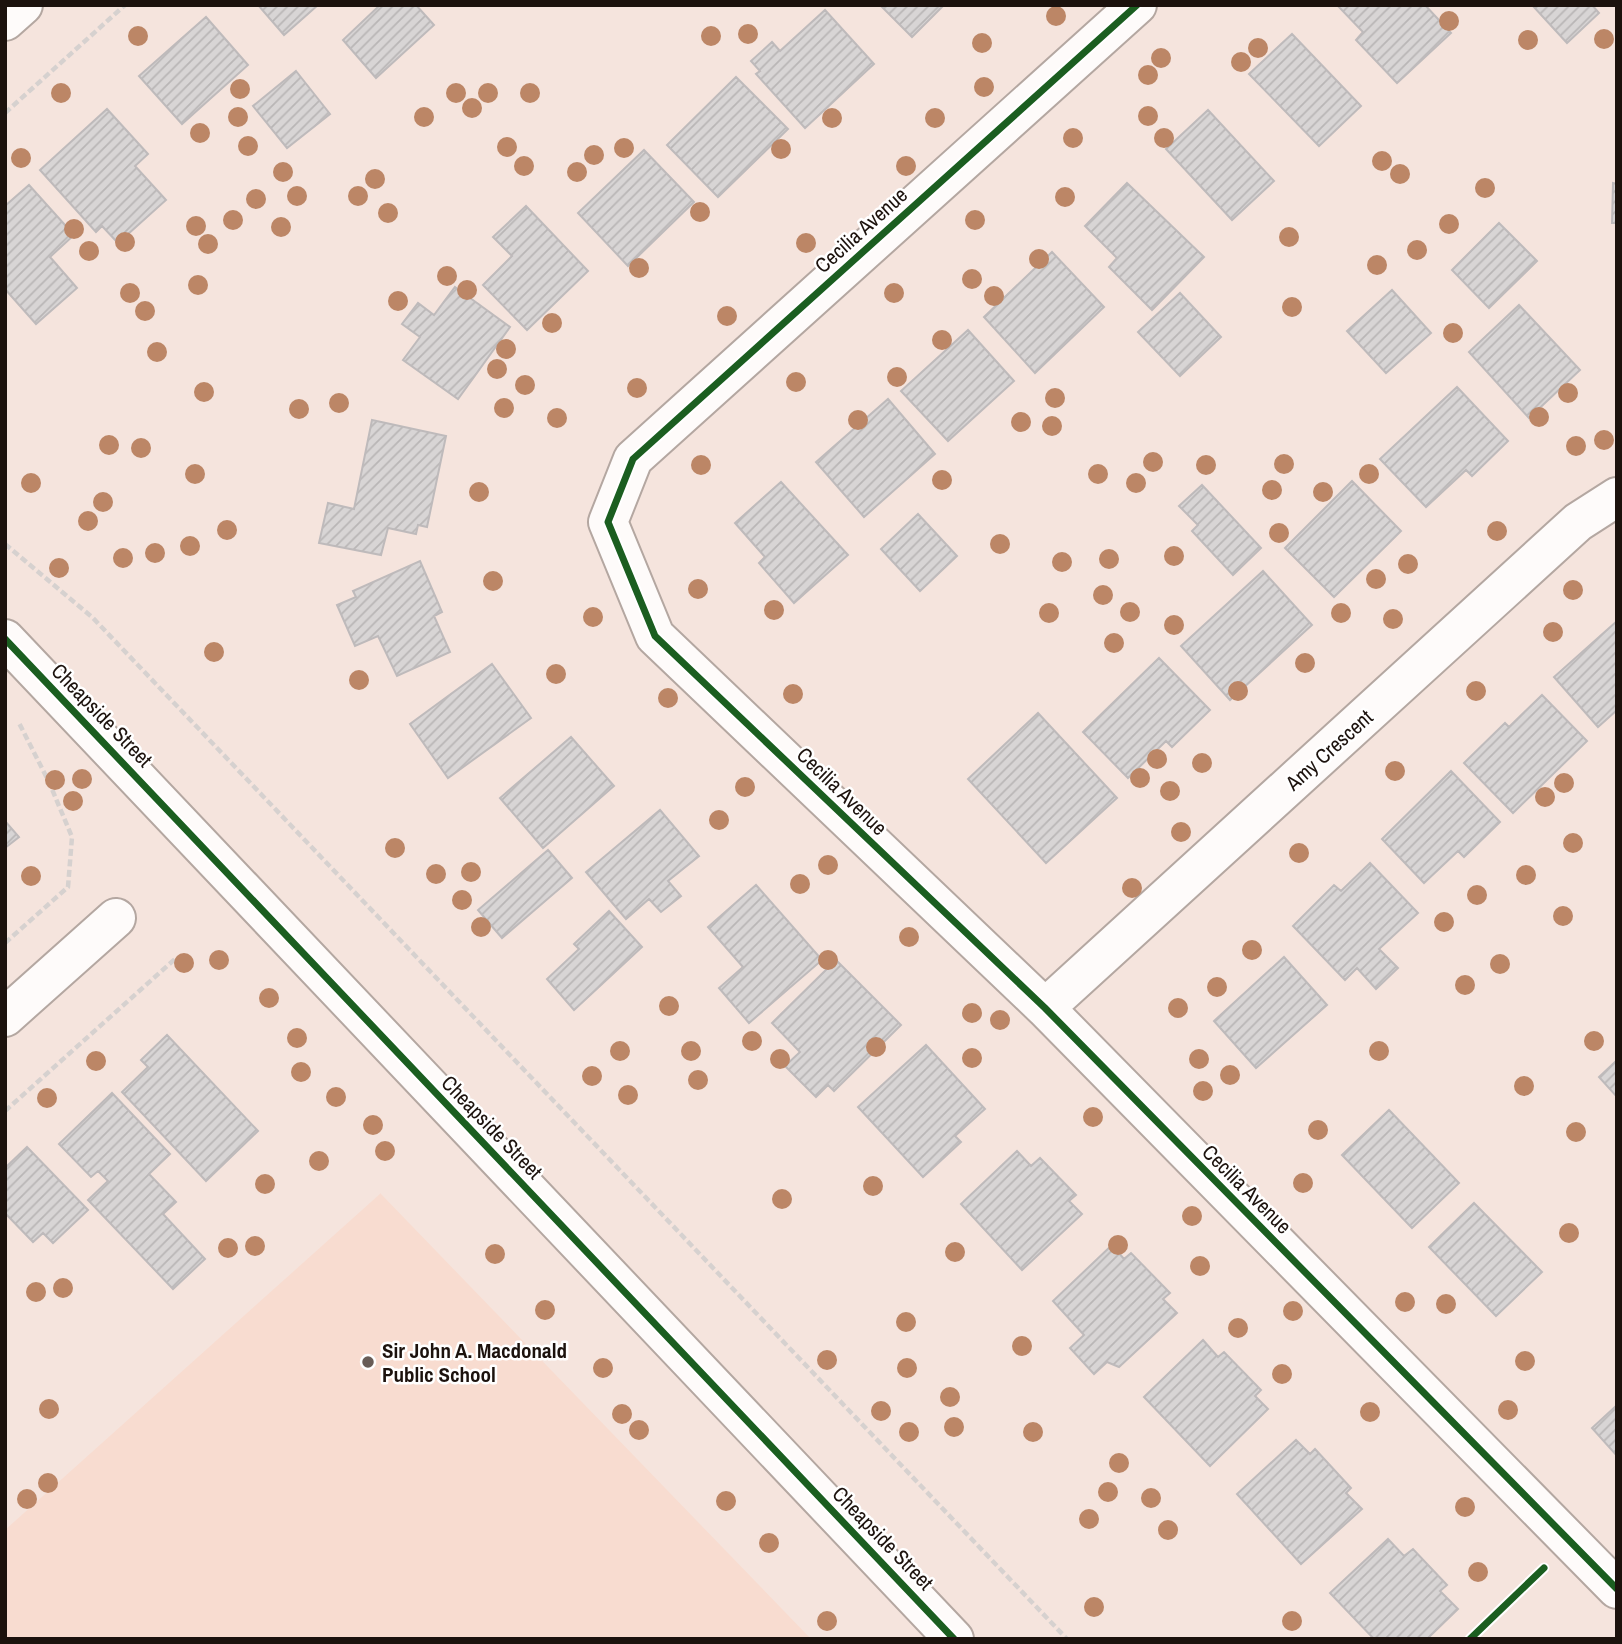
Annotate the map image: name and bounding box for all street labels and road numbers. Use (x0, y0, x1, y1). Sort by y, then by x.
street label: Cecilia Avenue (808, 181, 914, 279)
street label: Cheapside Street (45, 657, 159, 773)
street label: Amy Crescent (1278, 703, 1379, 798)
street label: Cecilia Avenue (790, 740, 894, 842)
street label: Cheapside Street (435, 1069, 549, 1185)
street label: Cecilia Avenue (1196, 1138, 1298, 1240)
street label: Cheapside Street (826, 1480, 940, 1596)

